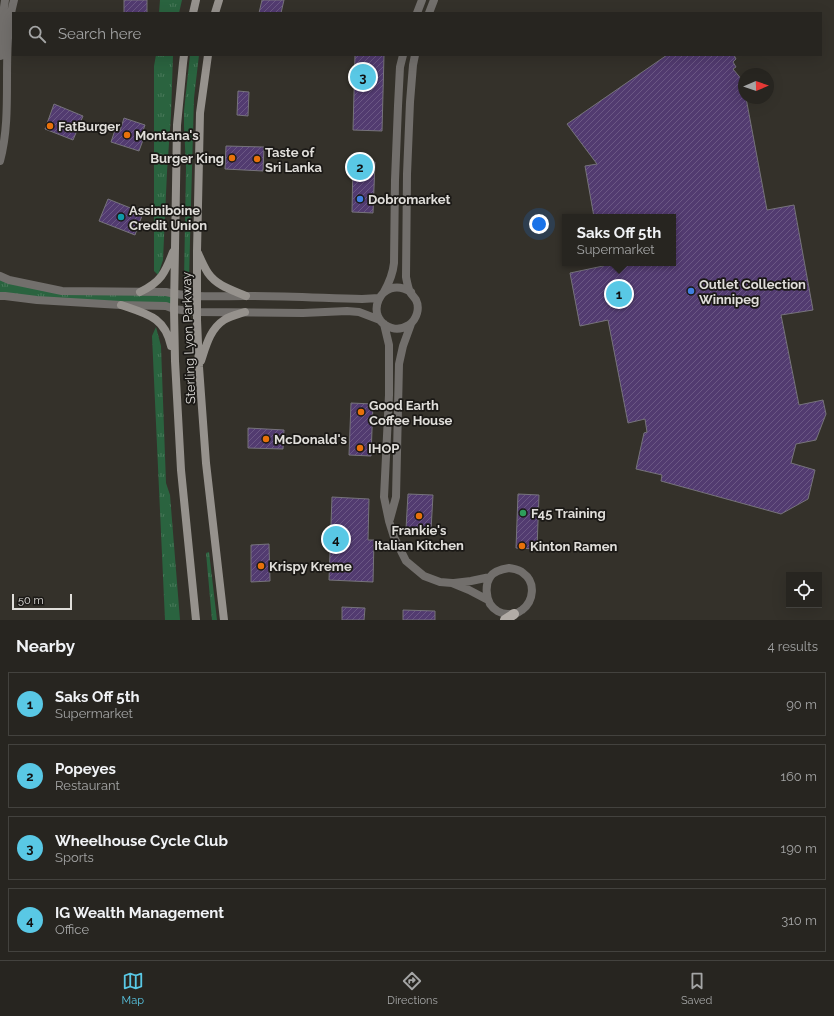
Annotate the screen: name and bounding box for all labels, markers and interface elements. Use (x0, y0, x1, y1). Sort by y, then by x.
search box (12, 12, 822, 56)
icon: search (26, 23, 48, 45)
text: Search here (58, 25, 141, 43)
pin: 3 (350, 62, 376, 92)
north arrow (738, 68, 774, 104)
place label: FatBurger (58, 119, 120, 134)
marker: FatBurger (45, 121, 55, 131)
place label: Montana's (135, 128, 199, 143)
marker: Montana's (122, 130, 132, 140)
place label: Taste of Sri Lanka (265, 145, 322, 175)
place label: Burger King (150, 151, 224, 166)
pin: 2 (347, 152, 373, 182)
marker: Burger King (227, 153, 237, 163)
marker: Taste of Sri Lanka (252, 154, 262, 164)
place label: Dobromarket (368, 192, 450, 207)
marker: Dobromarket (355, 194, 365, 204)
place label: Assiniboine Credit Union (129, 203, 207, 233)
marker: Assiniboine Credit Union (116, 212, 126, 222)
your location (529, 214, 549, 234)
popup (562, 214, 676, 266)
text: Saks Off 5th (577, 224, 661, 242)
text: Supermarket (577, 242, 655, 257)
street label: Sterling Lyon Parkway (179, 272, 198, 404)
place label: Outlet Collection Winnipeg (699, 277, 806, 307)
pin: 1 (606, 279, 632, 309)
marker: Outlet Collection Winnipeg (686, 286, 696, 296)
place label: Good Earth Coffee House (369, 398, 453, 428)
marker: Good Earth Coffee House (356, 407, 366, 417)
place label: McDonald's (274, 432, 347, 447)
marker: McDonald's (261, 434, 271, 444)
place label: IHOP (368, 441, 399, 456)
marker: IHOP (355, 443, 365, 453)
place label: F45 Training (531, 506, 606, 521)
marker: F45 Training (518, 508, 528, 518)
marker: Frankie's Italian Kitchen (414, 511, 424, 521)
place label: Frankie's Italian Kitchen (374, 523, 464, 553)
pin: 4 (323, 524, 349, 554)
place label: Kinton Ramen (530, 539, 617, 554)
marker: Kinton Ramen (517, 541, 527, 551)
place label: Krispy Kreme (269, 559, 352, 574)
marker: Krispy Kreme (256, 561, 266, 571)
map controls (786, 572, 822, 608)
button: locate (786, 572, 822, 608)
scale bar (12, 592, 72, 611)
text: 50 m (18, 594, 44, 607)
text: Nearby (16, 636, 75, 656)
text: 4 results (767, 639, 818, 654)
text: Saks Off 5th (55, 688, 140, 706)
text: 1 (27, 697, 33, 712)
text: 90 m (786, 697, 817, 712)
text: Supermarket (55, 706, 133, 721)
text: Popeyes (55, 760, 116, 778)
text: 2 (26, 769, 34, 784)
text: 160 m (780, 769, 817, 784)
text: Restaurant (55, 778, 120, 793)
text: Wheelhouse Cycle Club (55, 832, 228, 850)
text: 3 (26, 841, 34, 856)
text: 190 m (781, 841, 817, 856)
text: Sports (55, 850, 94, 865)
text: IG Wealth Management (55, 904, 224, 922)
text: 4 (26, 913, 34, 928)
text: 310 m (781, 913, 817, 928)
text: Office (55, 922, 89, 937)
tab: Map (122, 970, 144, 1007)
tab: Directions (387, 970, 438, 1007)
tab: Saved (681, 970, 712, 1007)

